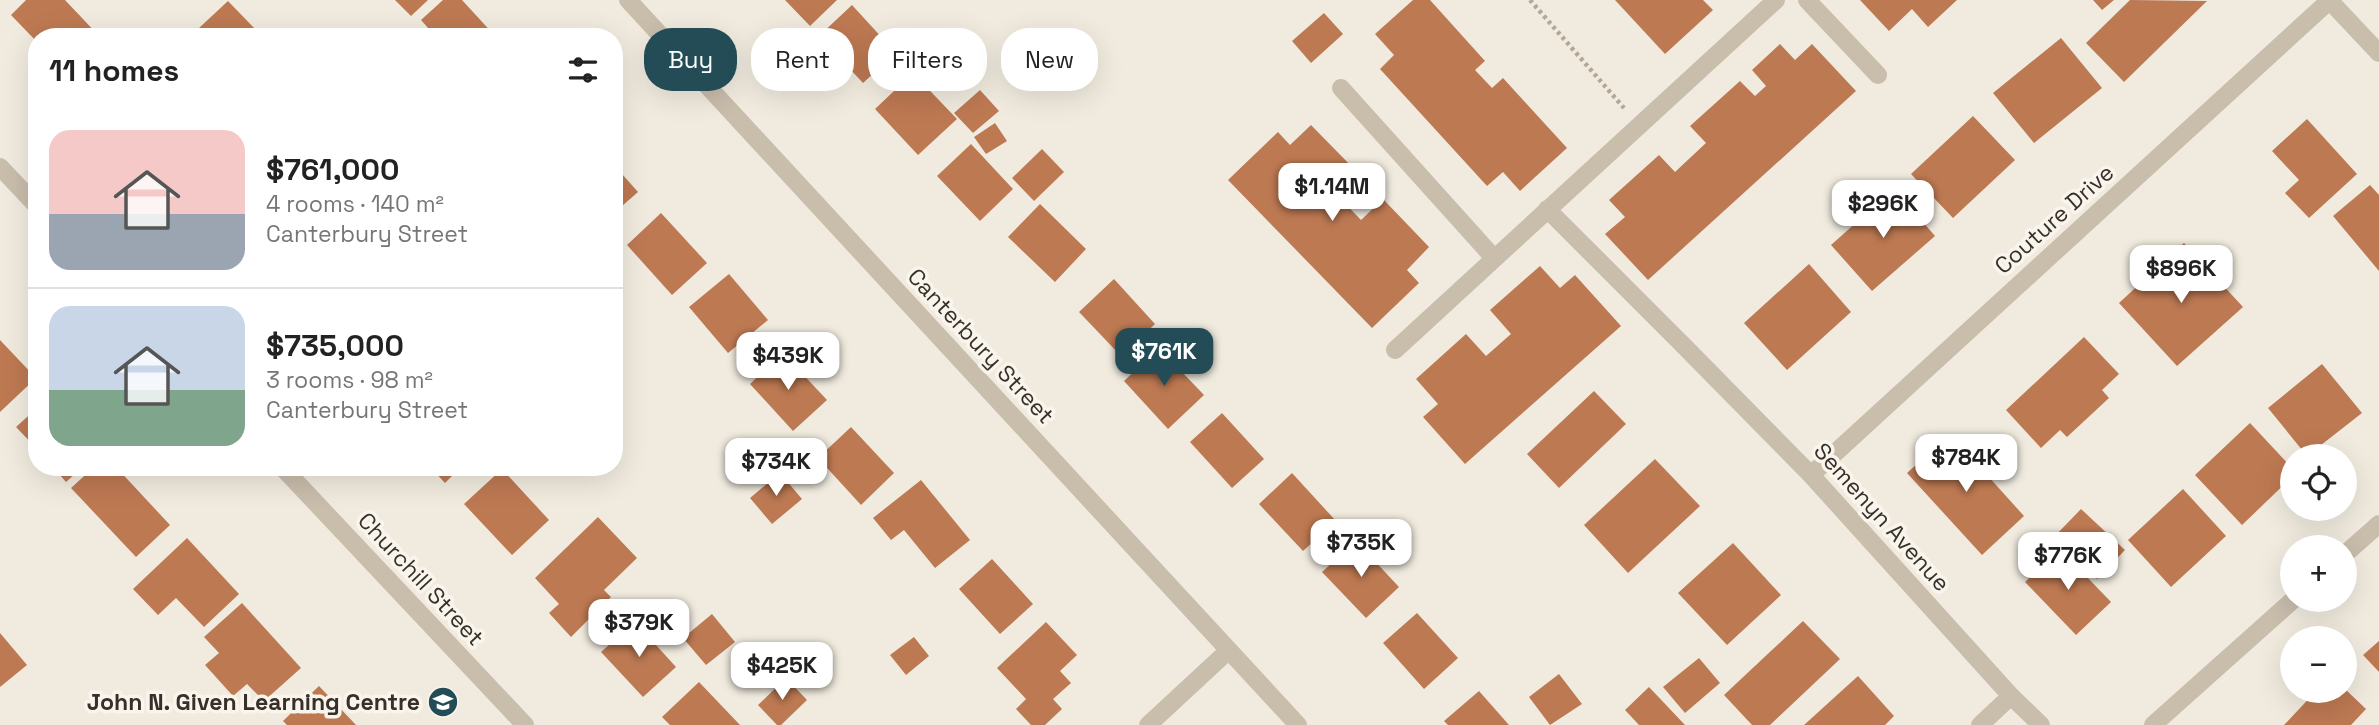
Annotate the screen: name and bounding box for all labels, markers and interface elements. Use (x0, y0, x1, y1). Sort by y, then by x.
chip: Buy (644, 28, 737, 91)
chip: Rent (751, 28, 854, 91)
chip: Filters (868, 28, 987, 91)
chip: New (1001, 28, 1098, 91)
text: 11 homes (49, 51, 179, 90)
icon: filters (564, 51, 602, 89)
text: $761,000 (266, 150, 399, 189)
street label: Couture Drive (1988, 157, 2120, 281)
icon: home (105, 158, 189, 242)
pin: $1.14M (1275, 164, 1389, 223)
text: $1.14M (1294, 171, 1370, 201)
pin: $296K (1834, 180, 1932, 240)
text: $296K (1848, 188, 1918, 218)
text: 4 rooms · 140 m² (266, 189, 444, 219)
text: Canterbury Street (266, 219, 468, 249)
pin: $896K (2132, 246, 2230, 305)
text: $896K (2146, 253, 2216, 283)
street label: Canterbury Street (901, 262, 1061, 430)
text: $735,000 (266, 326, 404, 365)
pin: $761K (1115, 328, 1213, 388)
pin: $439K (739, 332, 837, 392)
icon: home (105, 334, 189, 418)
text: $761K (1131, 336, 1197, 366)
text: $439K (752, 340, 824, 370)
text: 3 rooms · 98 m² (266, 365, 433, 395)
text: Canterbury Street (266, 395, 468, 425)
pin: $784K (1917, 434, 2015, 494)
street label: Semenyn Avenue (1807, 436, 1957, 598)
pin: $734K (727, 438, 825, 498)
text: $784K (1931, 442, 2001, 472)
map controls (2280, 444, 2357, 703)
button: locate (2280, 444, 2357, 521)
text: $734K (741, 446, 811, 476)
street label: Churchill Street (351, 506, 491, 652)
pin: $735K (1312, 520, 1410, 579)
text: $735K (1327, 527, 1395, 557)
pin: $776K (2019, 532, 2117, 592)
button: + (2280, 535, 2357, 612)
text: $776K (2034, 540, 2102, 570)
pin: $379K (590, 600, 688, 659)
text: $379K (604, 607, 674, 637)
button: − (2280, 626, 2357, 703)
pin: $425K (733, 642, 831, 702)
text: $425K (747, 650, 817, 680)
school or university icon: John N. Given Learning Centre (426, 685, 460, 719)
place label: John N. Given Learning Centre (87, 687, 420, 717)

